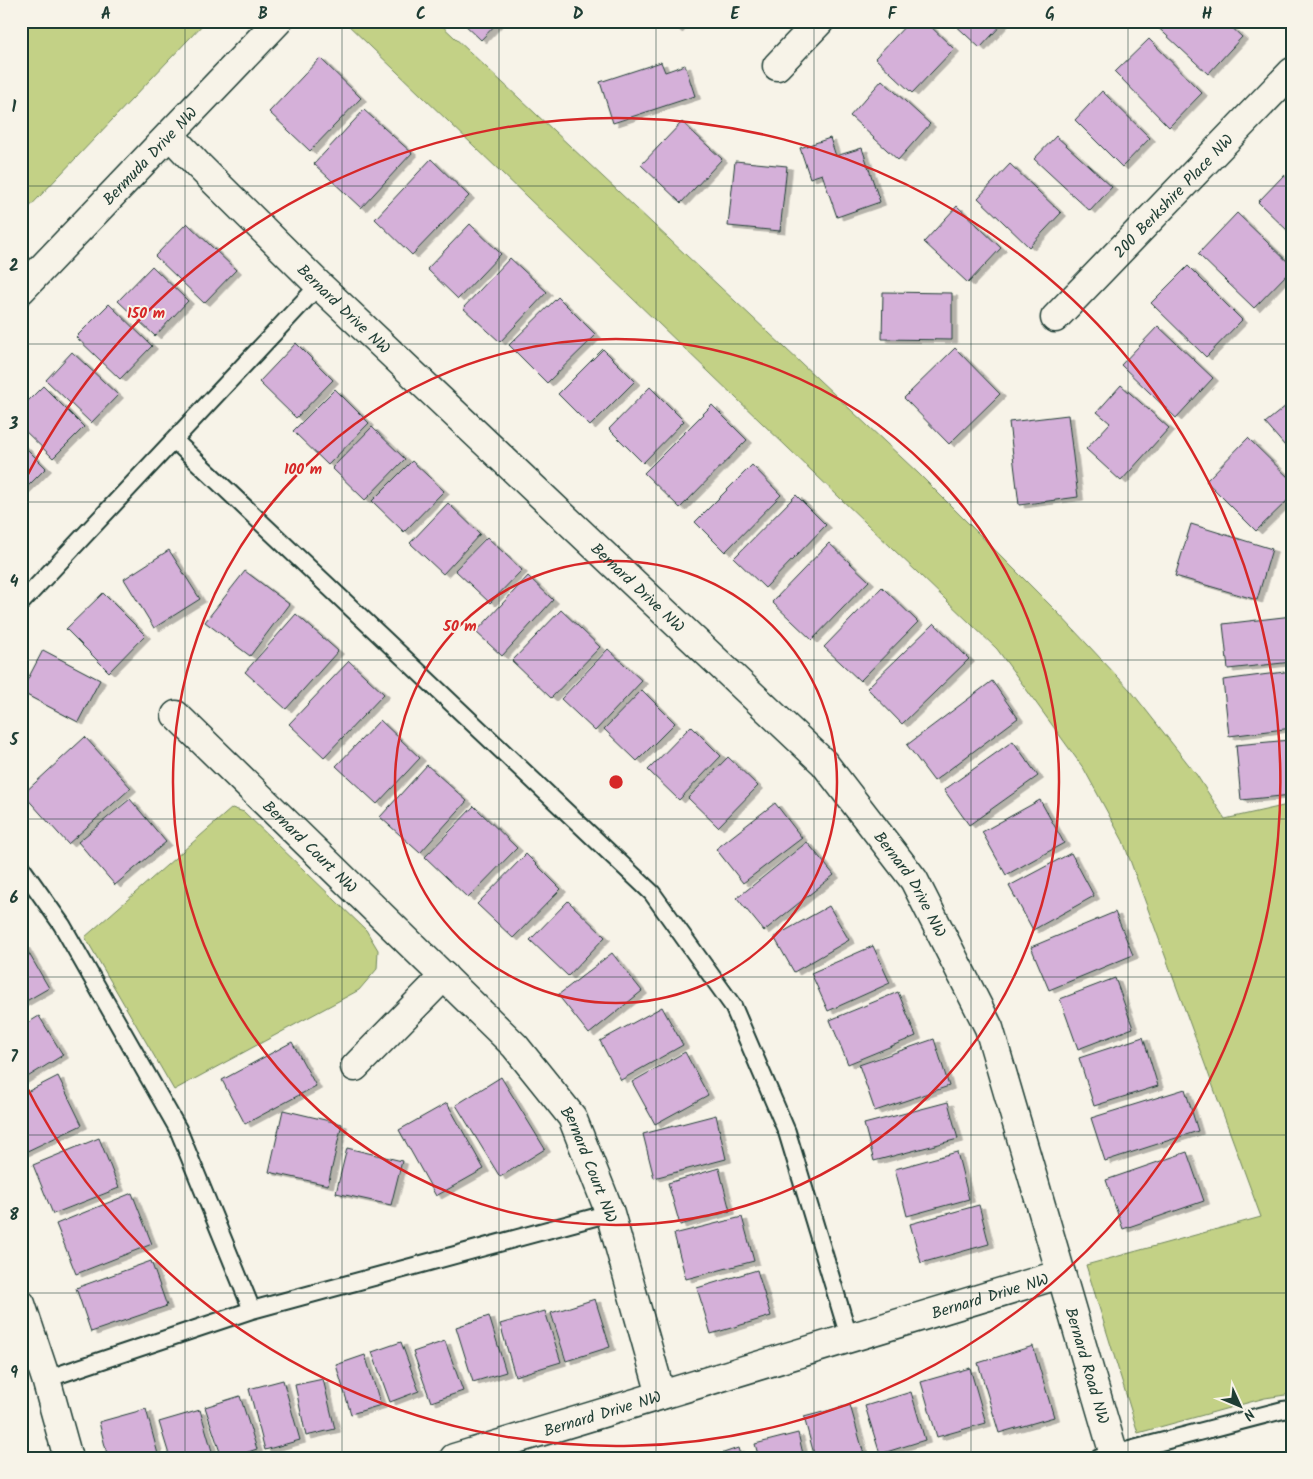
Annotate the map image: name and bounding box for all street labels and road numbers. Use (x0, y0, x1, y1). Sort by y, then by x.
street label: Bermuda Drive NW (97, 102, 204, 212)
street label: 200 Berkshire Place NW (1108, 129, 1240, 264)
street label: Bernard Drive NW (290, 259, 396, 361)
street label: Bernard Drive NW (584, 537, 690, 639)
street label: Bernard Court NW (256, 795, 363, 900)
street label: Bernard Drive NW (867, 826, 952, 942)
street label: Bernard Court NW (554, 1101, 623, 1225)
street label: Bernard Drive NW (929, 1267, 1052, 1327)
street label: Bernard Road NW (1058, 1305, 1115, 1427)
street label: Bernard Drive NW (541, 1385, 665, 1444)

